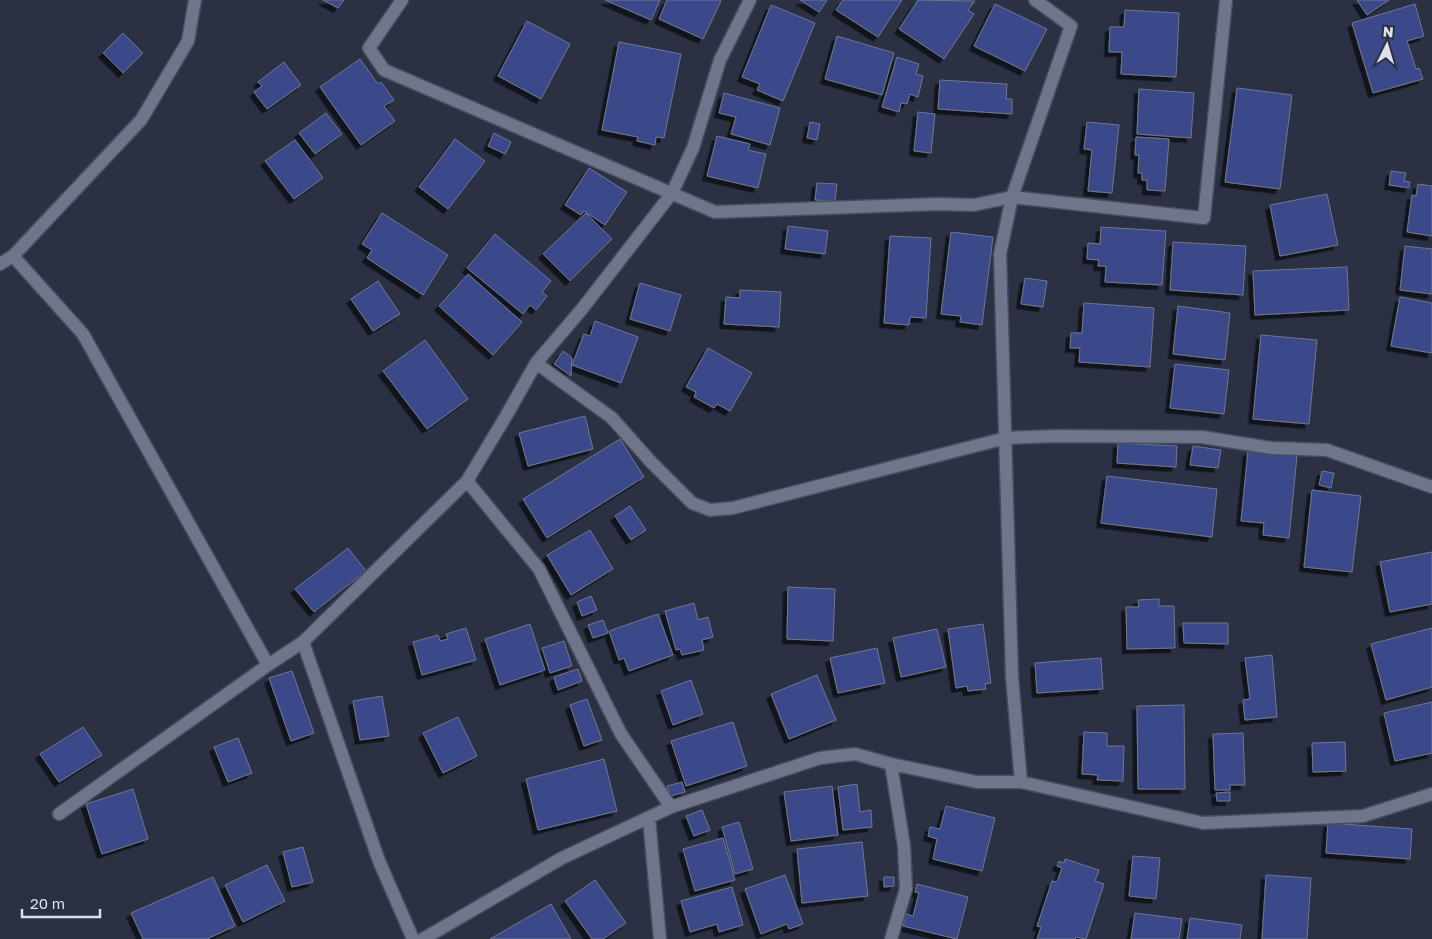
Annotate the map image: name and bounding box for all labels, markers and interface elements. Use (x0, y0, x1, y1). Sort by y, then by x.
north arrow (1362, 20, 1412, 70)
text: N (1382, 23, 1394, 40)
scale bar (22, 886, 100, 918)
text: 20 m (30, 894, 65, 912)

